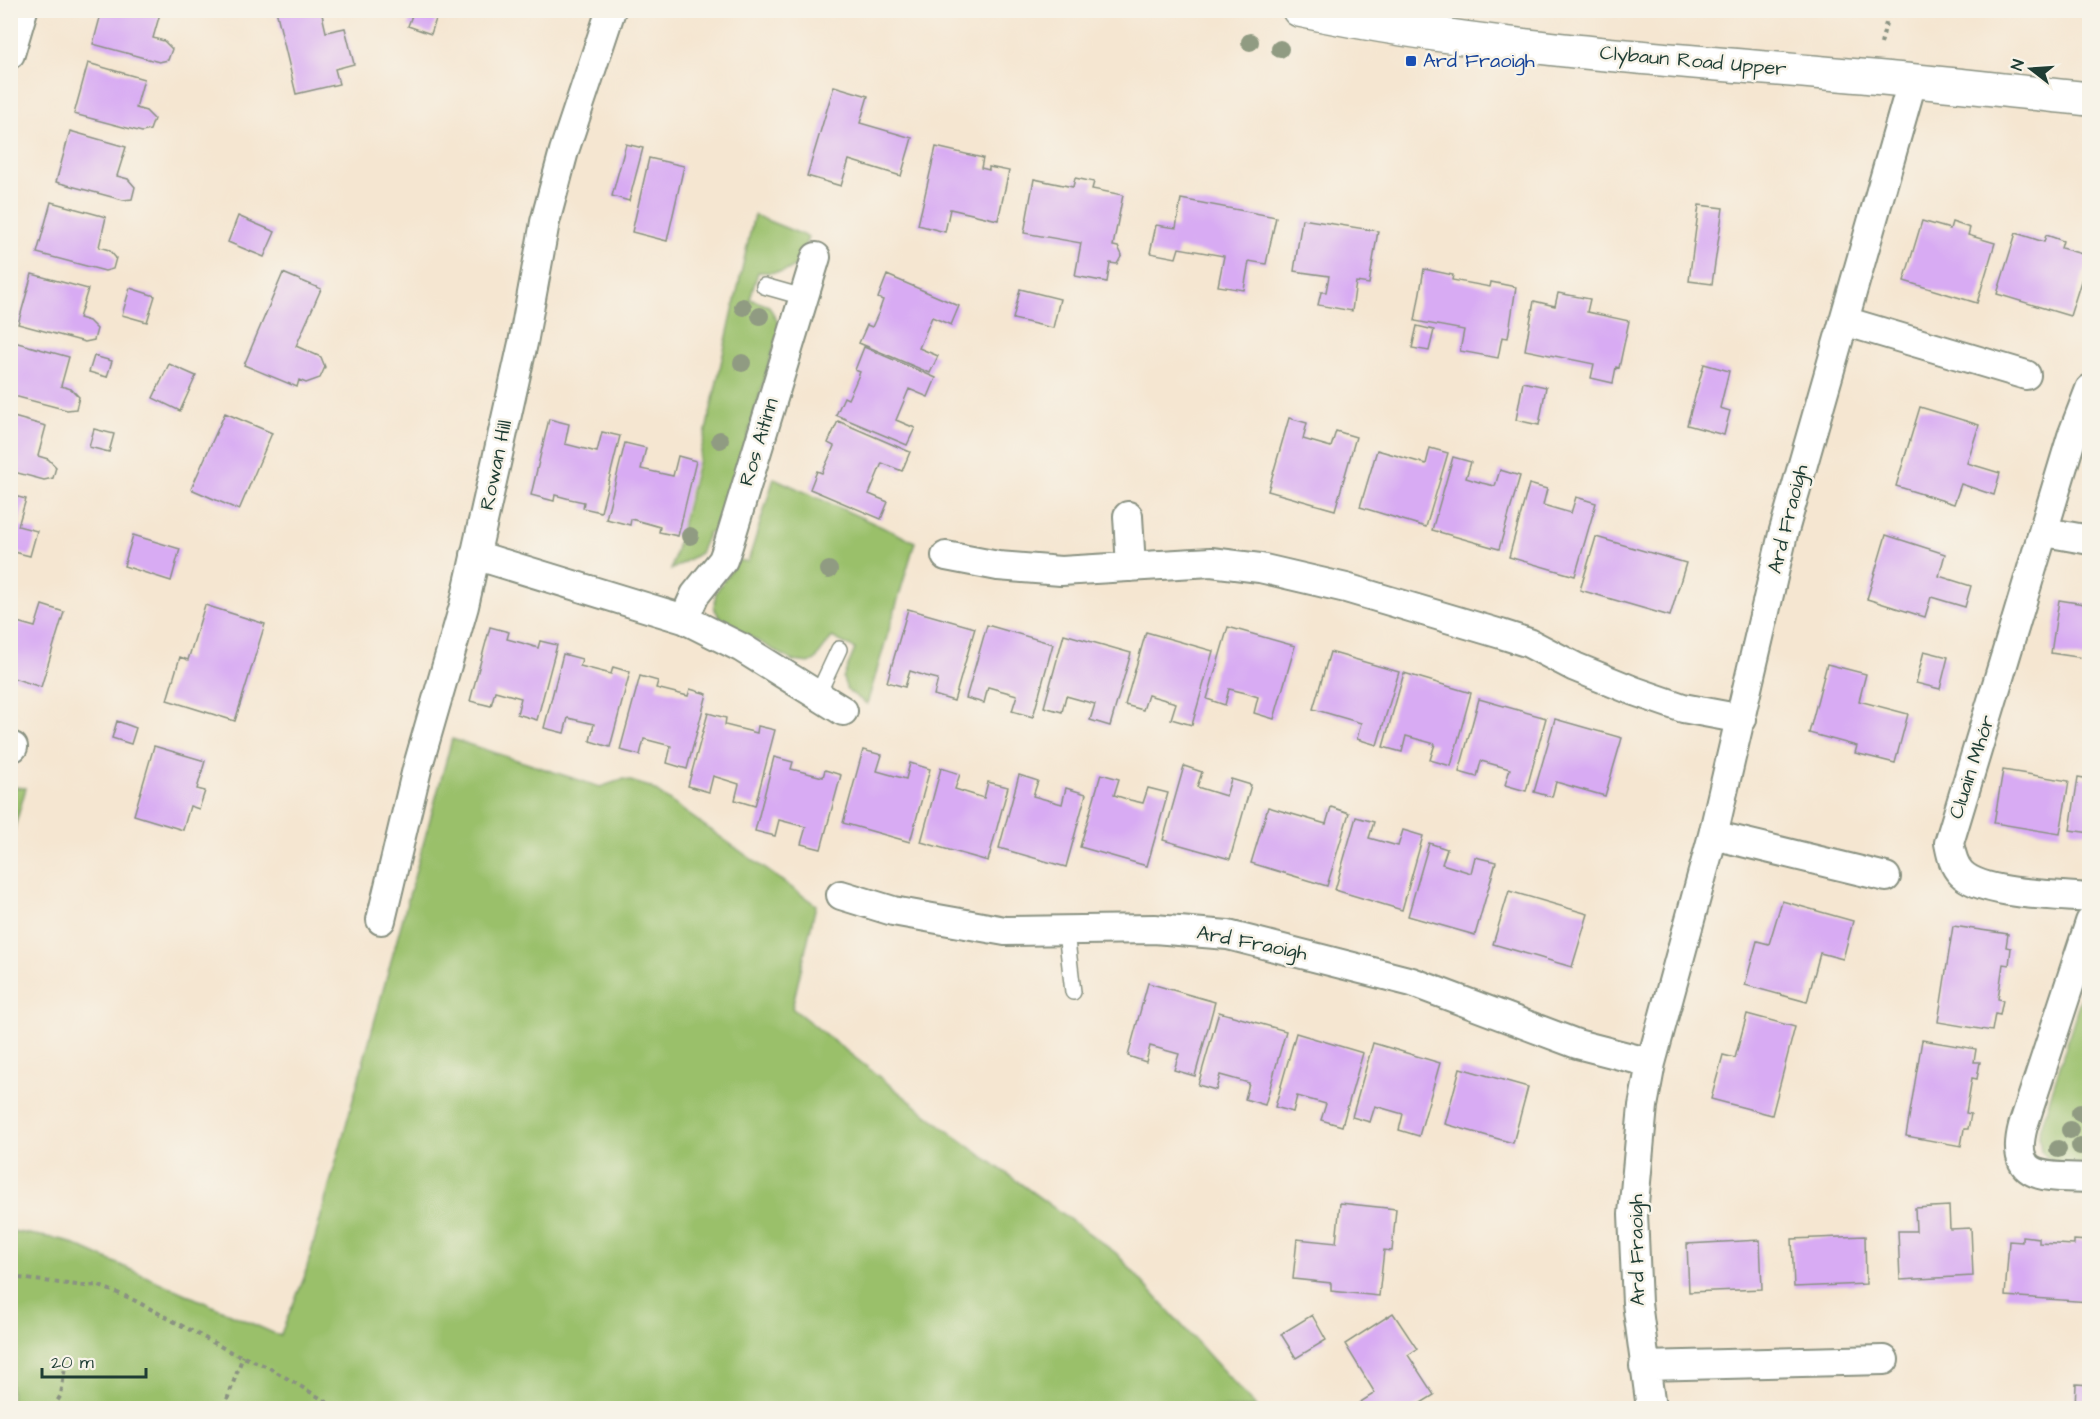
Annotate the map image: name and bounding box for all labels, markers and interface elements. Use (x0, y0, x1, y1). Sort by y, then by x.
street label: Clybaun Road Upper (1598, 39, 1787, 84)
north arrow (2001, 39, 2061, 99)
place label: Ard Fraoigh (1423, 47, 1535, 76)
marker: Ard Fraoigh (1404, 54, 1418, 68)
text: N (2006, 57, 2030, 73)
street label: Ros Aitinn (732, 395, 786, 489)
street label: Rowan Hill (473, 417, 519, 513)
street label: Ard Fraoigh (1761, 461, 1816, 577)
street label: Cluain Mhór (1942, 712, 2002, 822)
street label: Ard Fraoigh (1194, 919, 1310, 968)
street label: Ard Fraoigh (1622, 1194, 1653, 1306)
scale bar (42, 1341, 146, 1379)
text: 20 m (51, 1350, 94, 1375)

